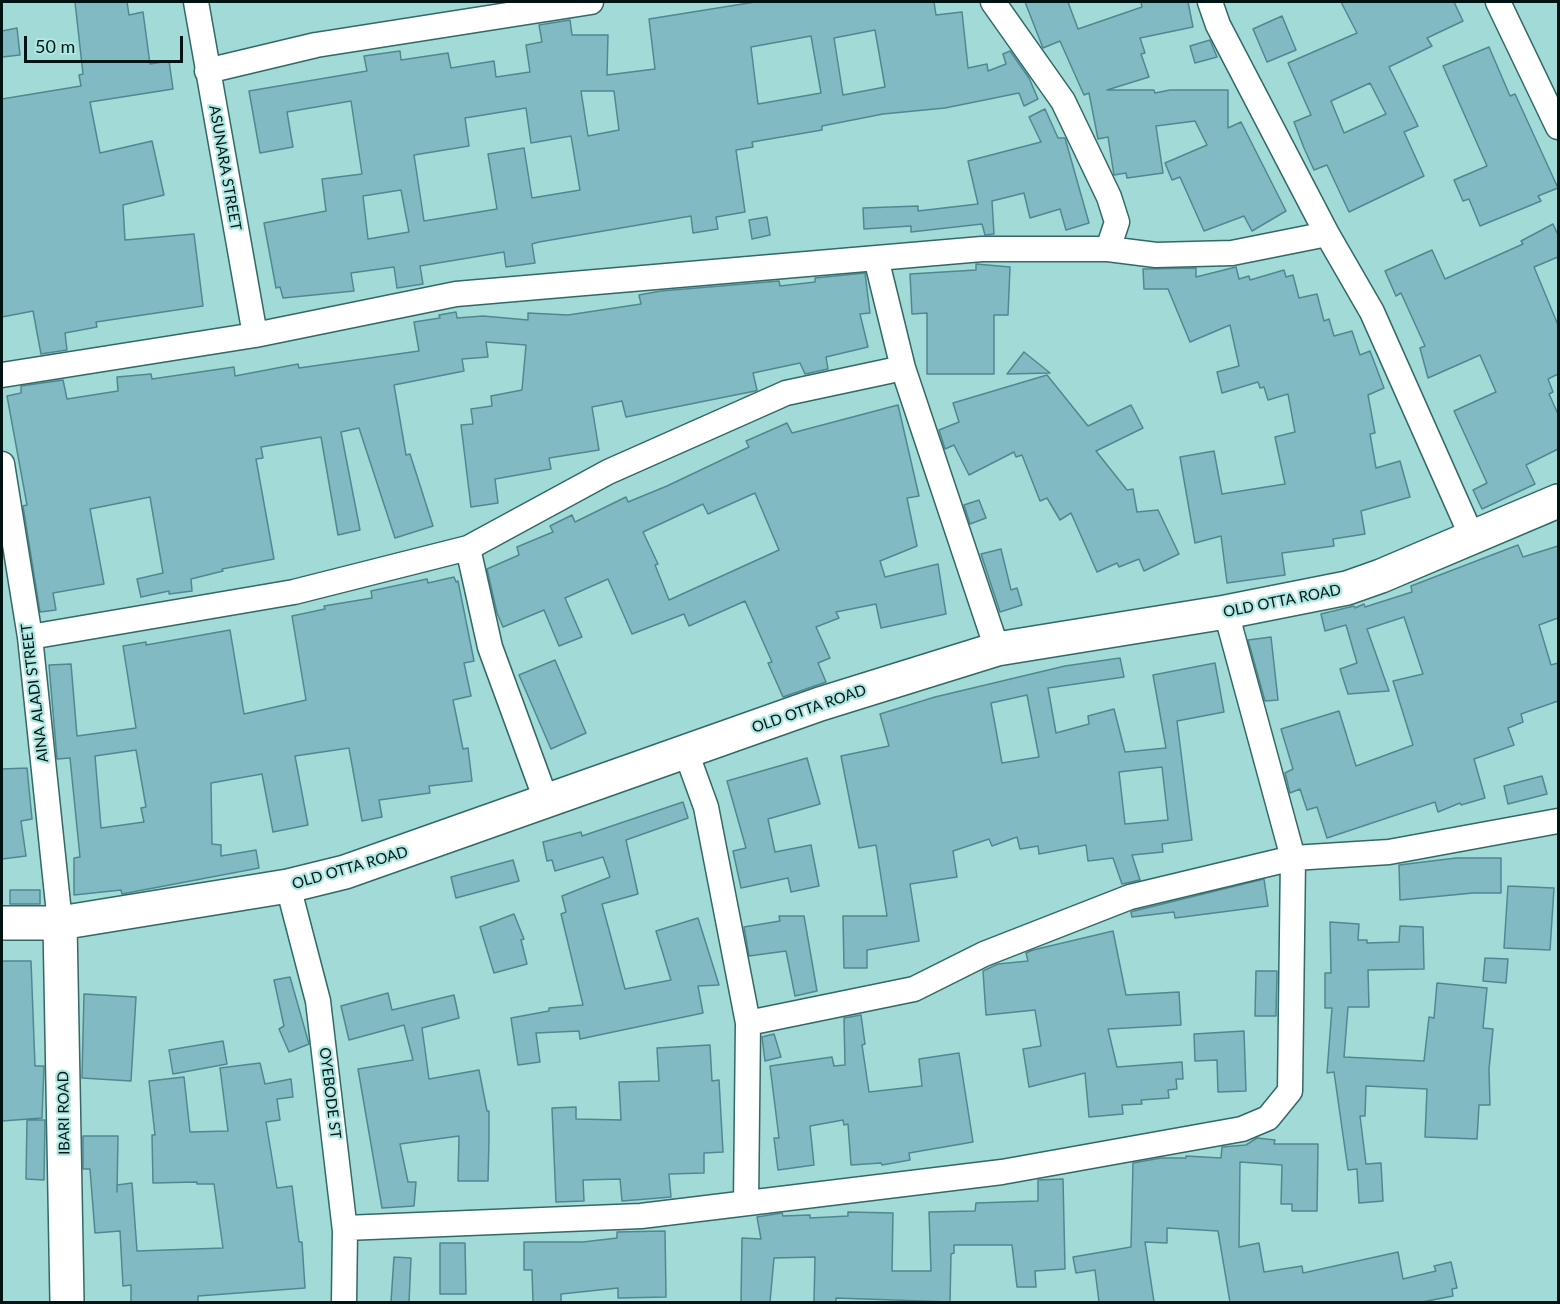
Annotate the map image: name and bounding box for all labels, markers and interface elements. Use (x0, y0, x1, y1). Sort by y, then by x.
scale bar (27, 24, 186, 62)
text: 50 m (35, 35, 75, 57)
street label: ASUNARA STREET (205, 104, 245, 232)
street label: OLD OTTA ROAD (1222, 581, 1342, 621)
street label: AINA ALADI STREET (18, 623, 52, 763)
street label: OLD OTTA ROAD (749, 681, 869, 737)
street label: OLD OTTA ROAD (290, 843, 410, 893)
street label: OYEBODE ST (315, 1046, 345, 1140)
street label: IBARI ROAD (54, 1071, 74, 1155)

